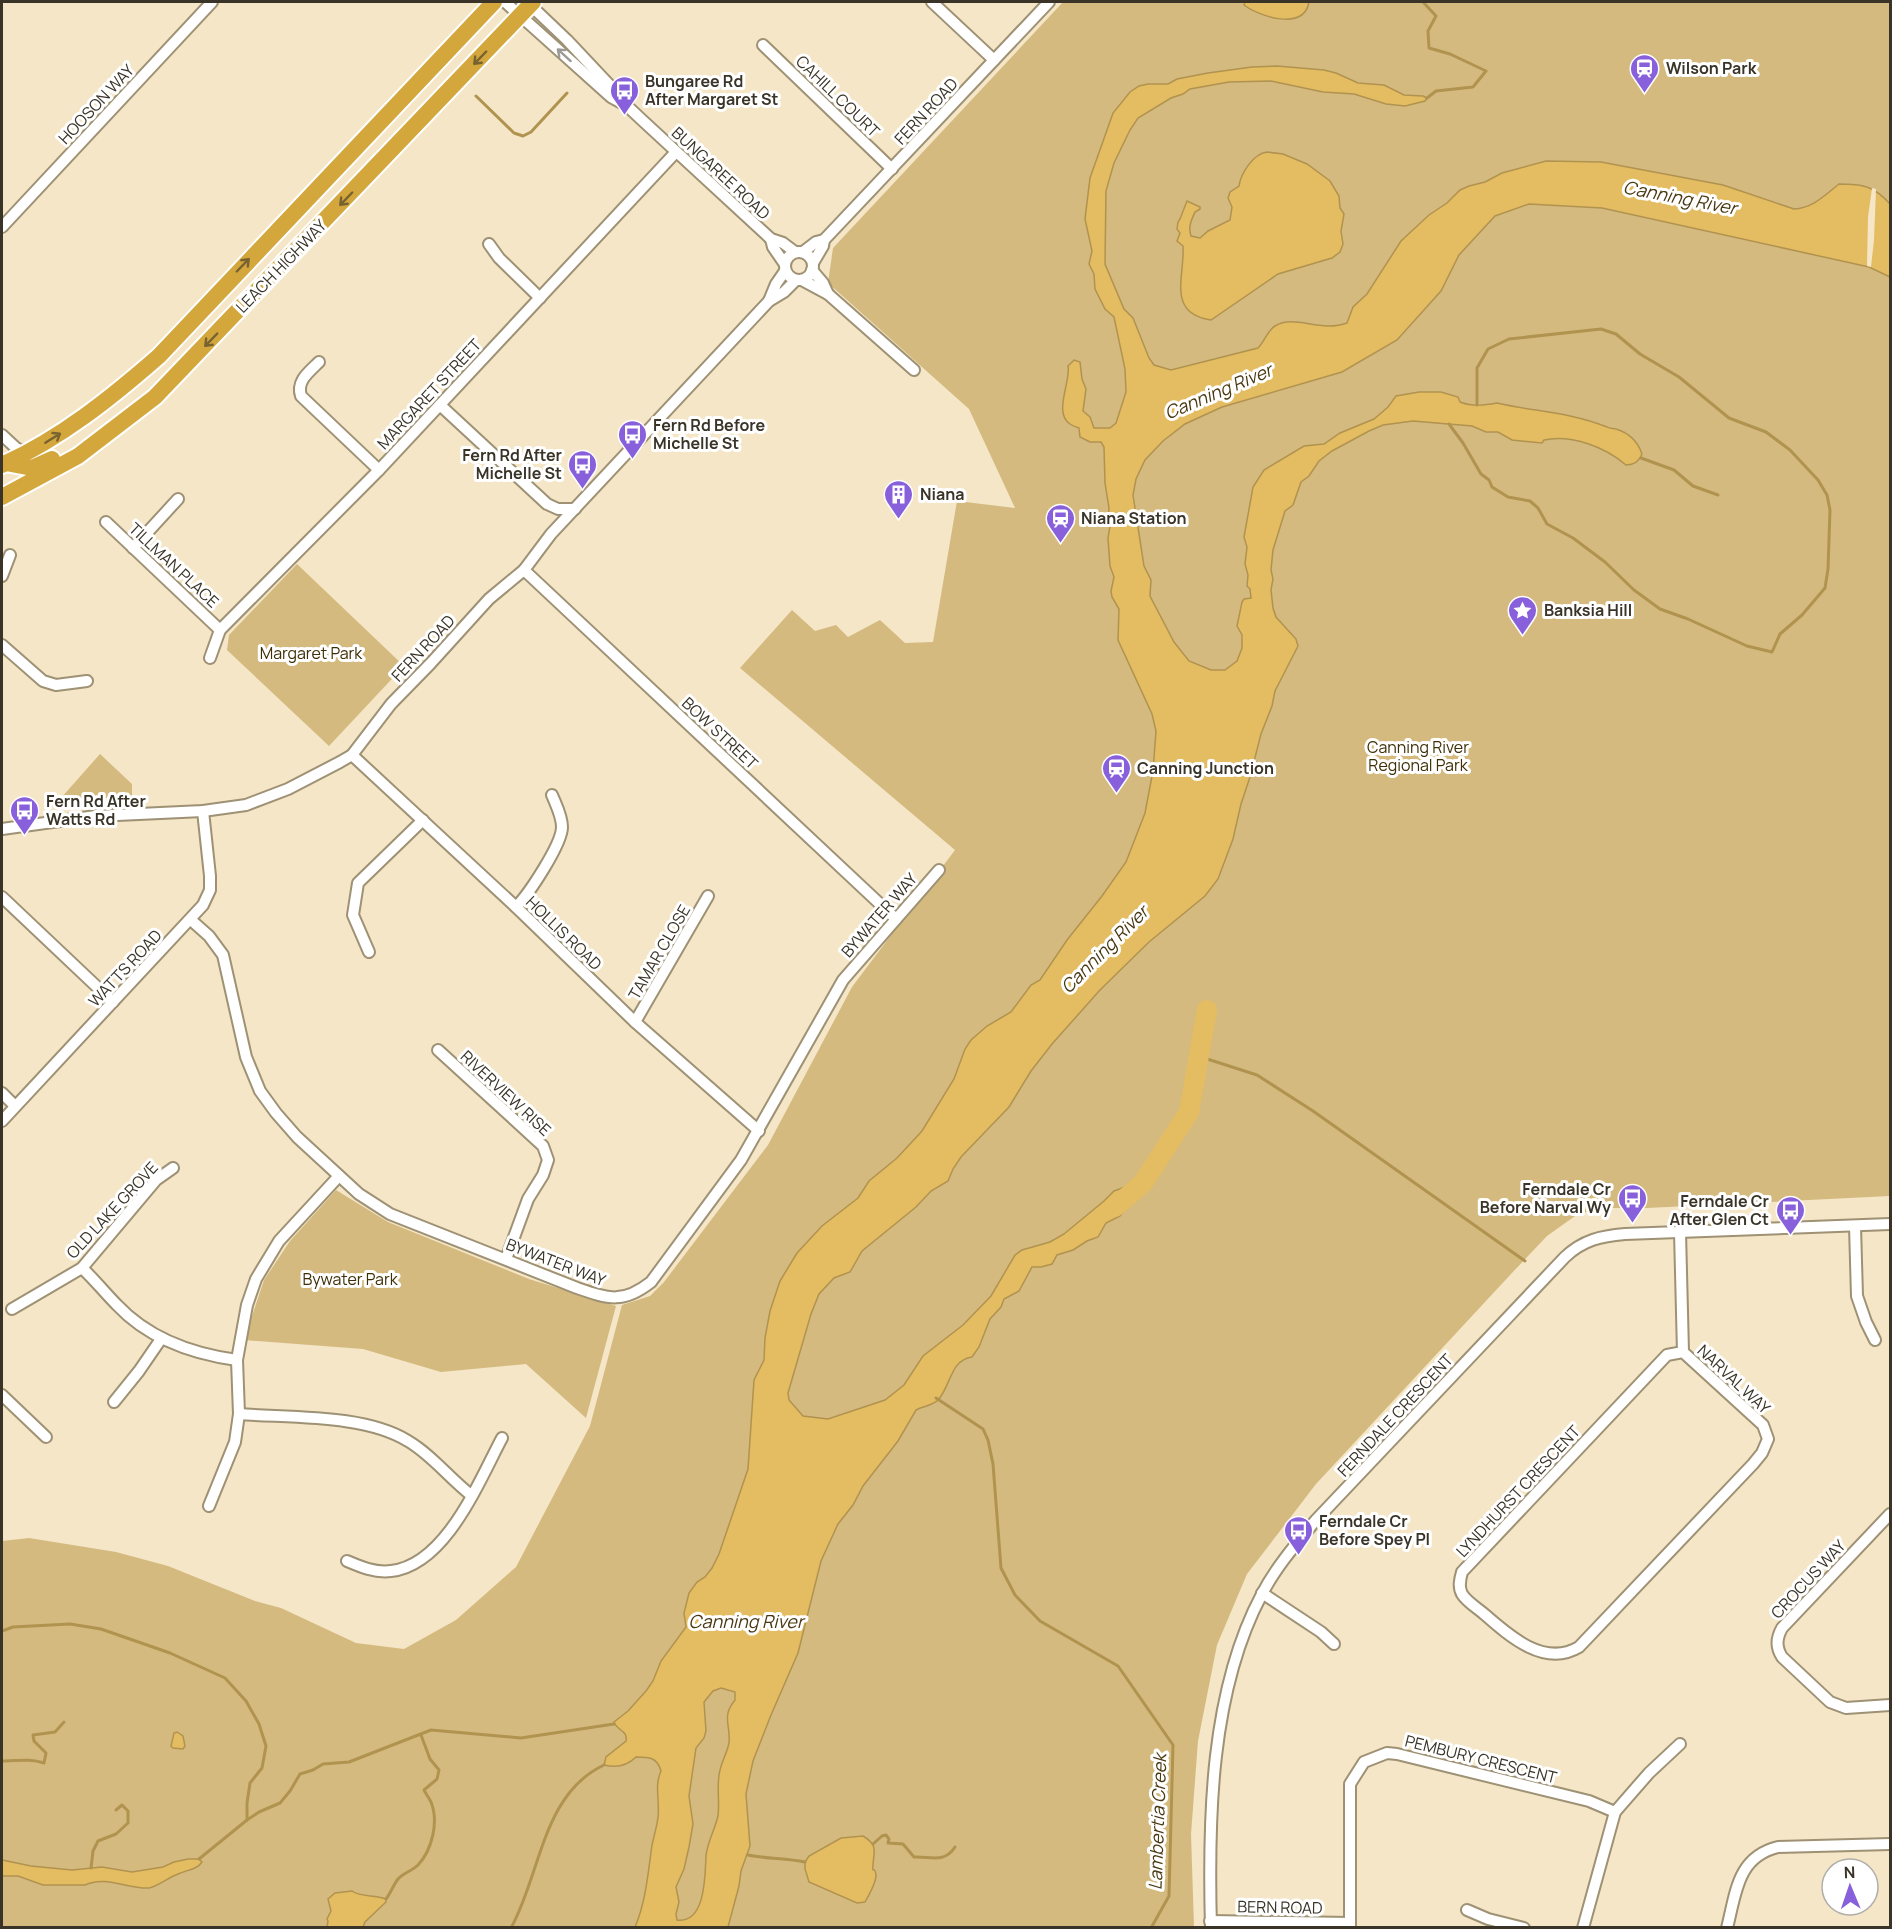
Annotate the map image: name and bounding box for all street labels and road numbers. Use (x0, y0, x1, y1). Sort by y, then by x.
street label: CAHILL COURT (791, 50, 885, 142)
street label: HOOSON WAY (53, 59, 139, 149)
street label: FERN ROAD (889, 73, 963, 149)
street label: BUNGAREE ROAD (667, 122, 775, 224)
street label: LEACH HIGHWAY (231, 215, 331, 317)
street label: MARGARET STREET (372, 334, 486, 454)
street label: TILLMAN PLACE (124, 518, 224, 612)
street label: FERN ROAD (386, 610, 460, 686)
street label: BOW STREET (677, 692, 763, 774)
street label: BYWATER WAY (836, 868, 922, 962)
street label: HOLLIS ROAD (521, 891, 607, 975)
street label: TAMAR CLOSE (623, 901, 695, 1003)
street label: WATTS ROAD (83, 924, 167, 1011)
street label: RIVERVIEW RISE (456, 1045, 556, 1141)
street label: OLD LAKE GROVE (61, 1157, 163, 1263)
street label: BYWATER WAY (503, 1233, 609, 1291)
street label: NARVAL WAY (1693, 1339, 1775, 1419)
street label: FERNDALE CRESCENT (1332, 1349, 1458, 1481)
street label: LYNDHURST CRESCENT (1451, 1420, 1585, 1562)
street label: CROCUS WAY (1766, 1535, 1850, 1623)
street label: PEMBURY CRESCENT (1403, 1729, 1560, 1789)
street label: BERN ROAD (1237, 1895, 1323, 1919)

